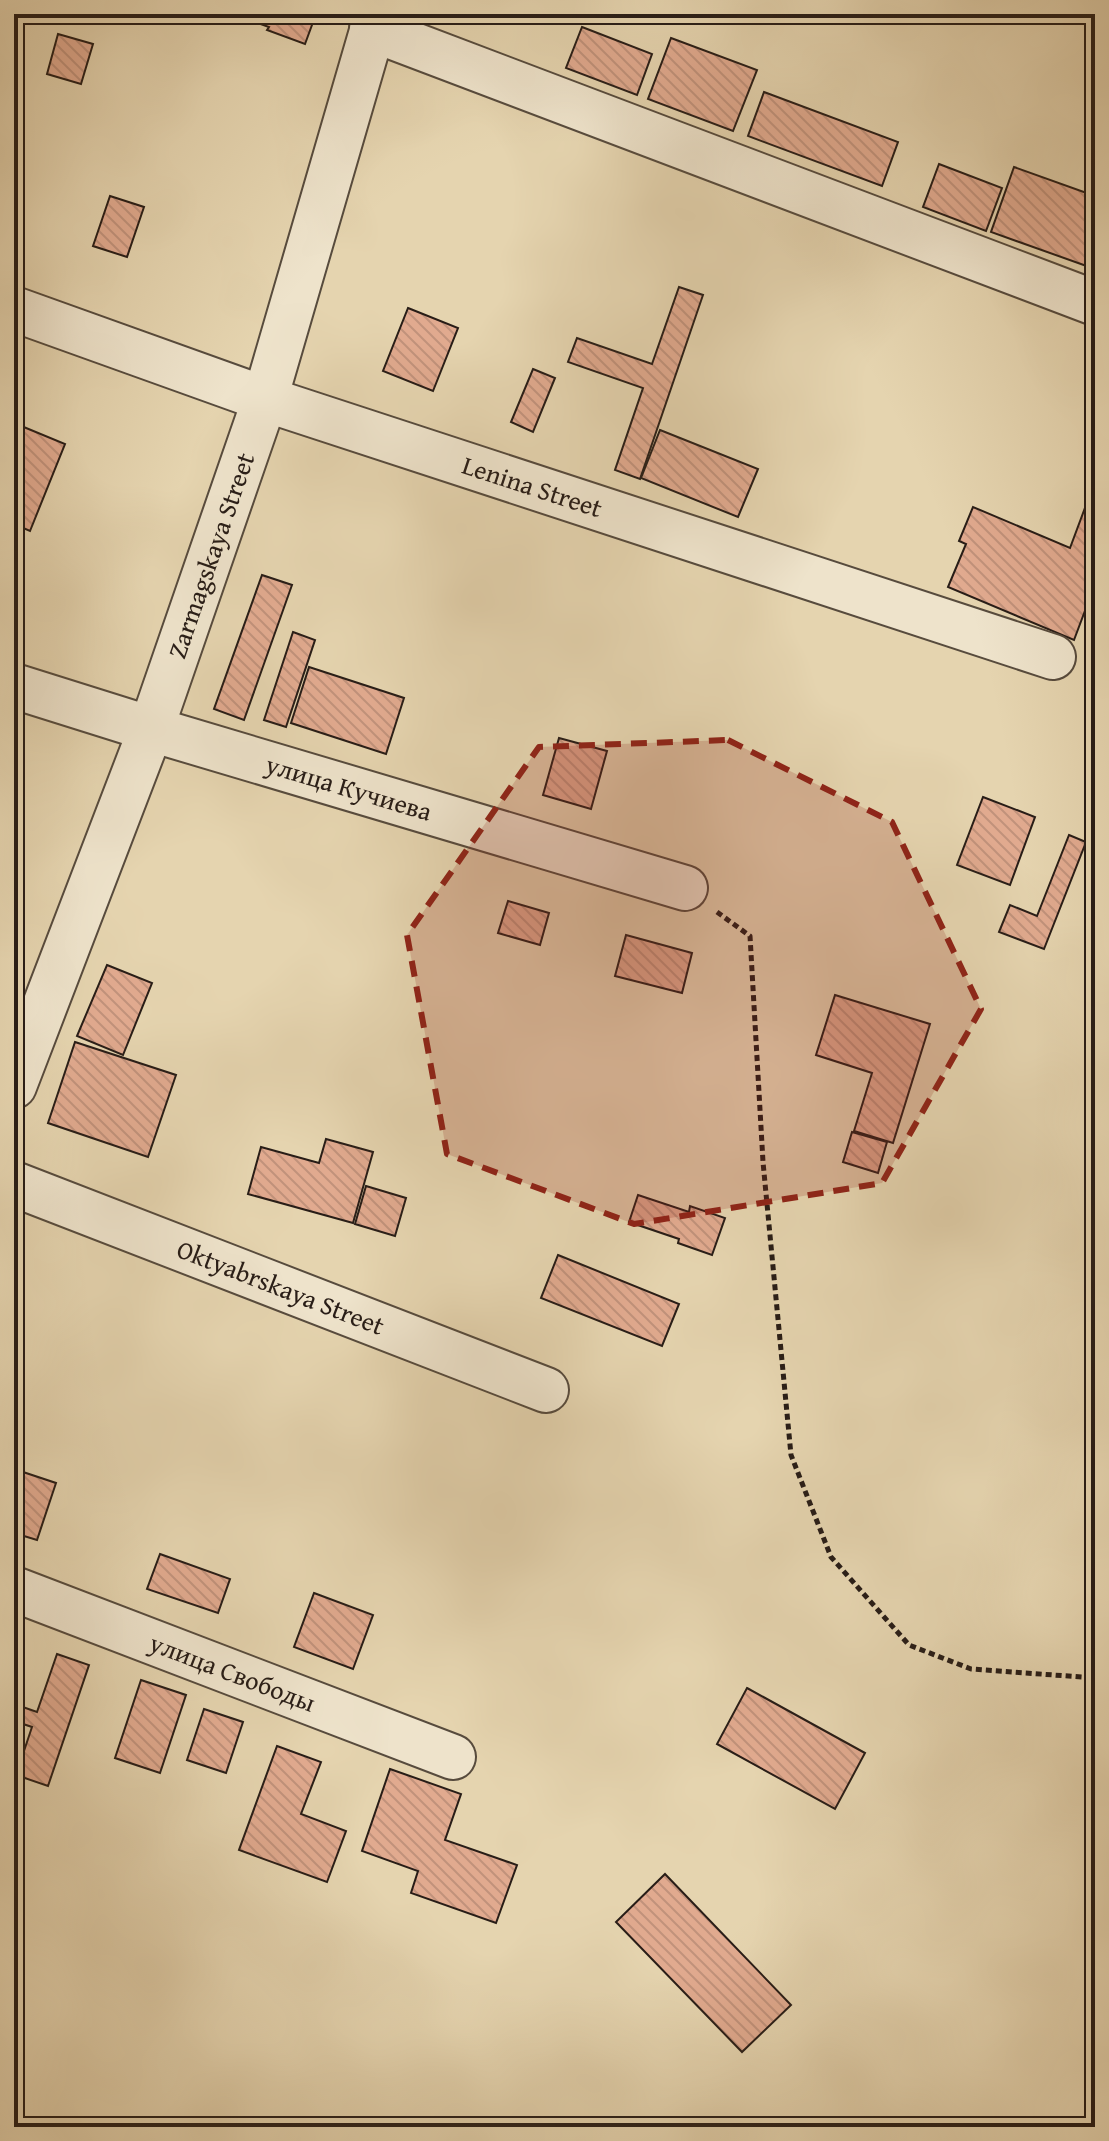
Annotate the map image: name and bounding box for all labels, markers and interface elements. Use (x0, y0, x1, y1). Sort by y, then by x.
street label: Lenina Street (457, 445, 608, 527)
street label: Zarmagskaya Street (157, 447, 264, 664)
street label: улица Кучиева (260, 744, 437, 831)
street label: Oktyabrskaya Street (172, 1229, 390, 1345)
street label: улица Свободы (143, 1622, 321, 1722)

